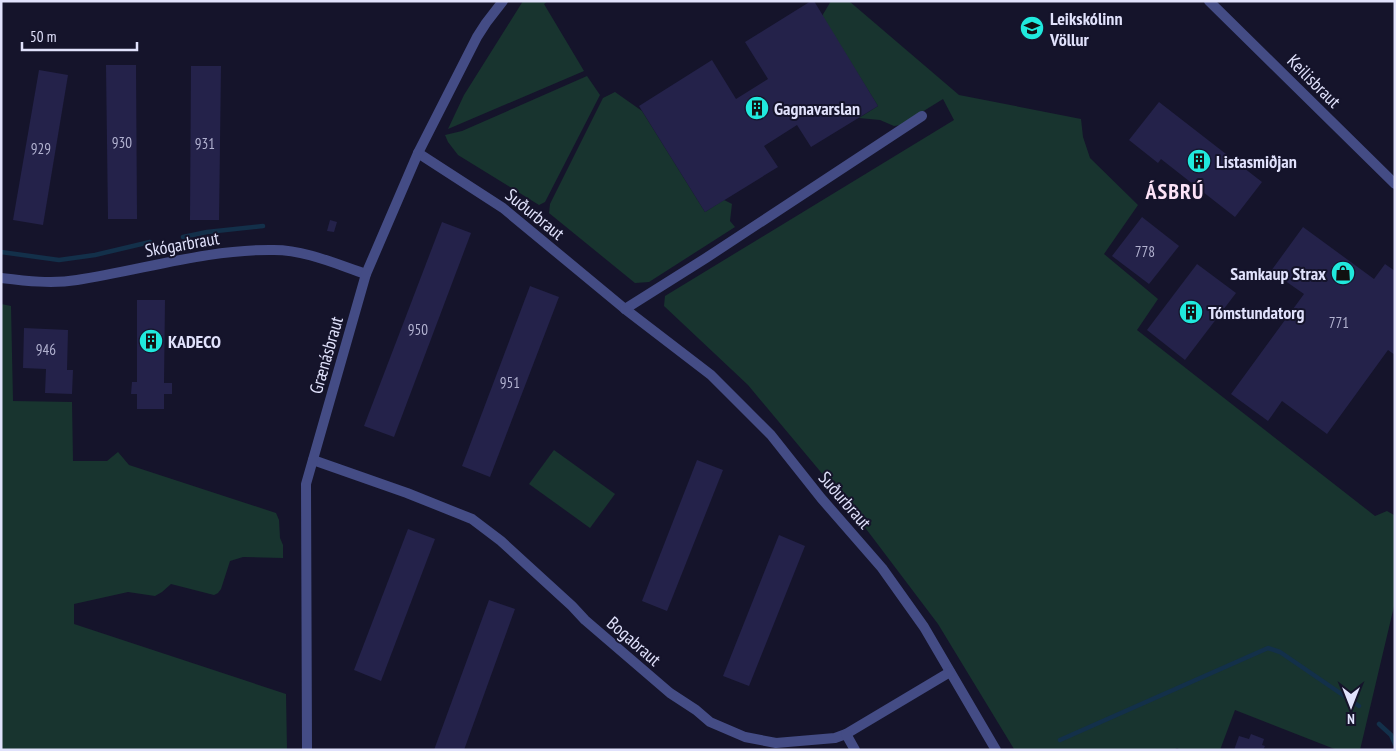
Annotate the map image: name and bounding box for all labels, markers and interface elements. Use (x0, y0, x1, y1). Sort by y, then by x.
place label: Leikskólinn Völlur (1049, 7, 1122, 51)
school or university icon: Leikskólinn Völlur (1019, 15, 1045, 41)
scale bar (22, 20, 138, 52)
text: 50 m (30, 27, 56, 46)
street label: Keilisbraut (1282, 49, 1346, 113)
building icon: Gagnavarslan (744, 95, 770, 121)
place label: Gagnavarslan (774, 97, 860, 120)
house number: 930 (112, 133, 132, 152)
house number: 931 (195, 134, 215, 153)
house number: 929 (31, 139, 51, 158)
building icon: Listasmiðjan (1186, 148, 1212, 174)
place label: Listasmiðjan (1216, 150, 1297, 173)
district label: ÁSBRÚ (1145, 177, 1204, 205)
street label: Suðurbraut (501, 183, 569, 245)
street label: Skógarbraut (143, 226, 221, 262)
house number: 778 (1135, 242, 1155, 261)
shop icon: Samkaup Strax (1330, 260, 1356, 286)
place label: Samkaup Strax (1230, 262, 1326, 285)
building icon: Tómstundatorg (1178, 299, 1204, 325)
place label: Tómstundatorg (1208, 301, 1304, 324)
house number: 771 (1329, 313, 1349, 332)
street label: Grænásbraut (304, 314, 348, 396)
house number: 950 (408, 320, 428, 339)
building icon: KADECO (138, 328, 164, 354)
place label: KADECO (168, 330, 221, 353)
house number: 946 (36, 340, 56, 359)
house number: 951 (500, 373, 520, 392)
street label: Suðurbraut (814, 466, 876, 534)
street label: Bogabraut (602, 611, 666, 671)
north arrow (1326, 681, 1376, 731)
text: N (1347, 710, 1355, 728)

